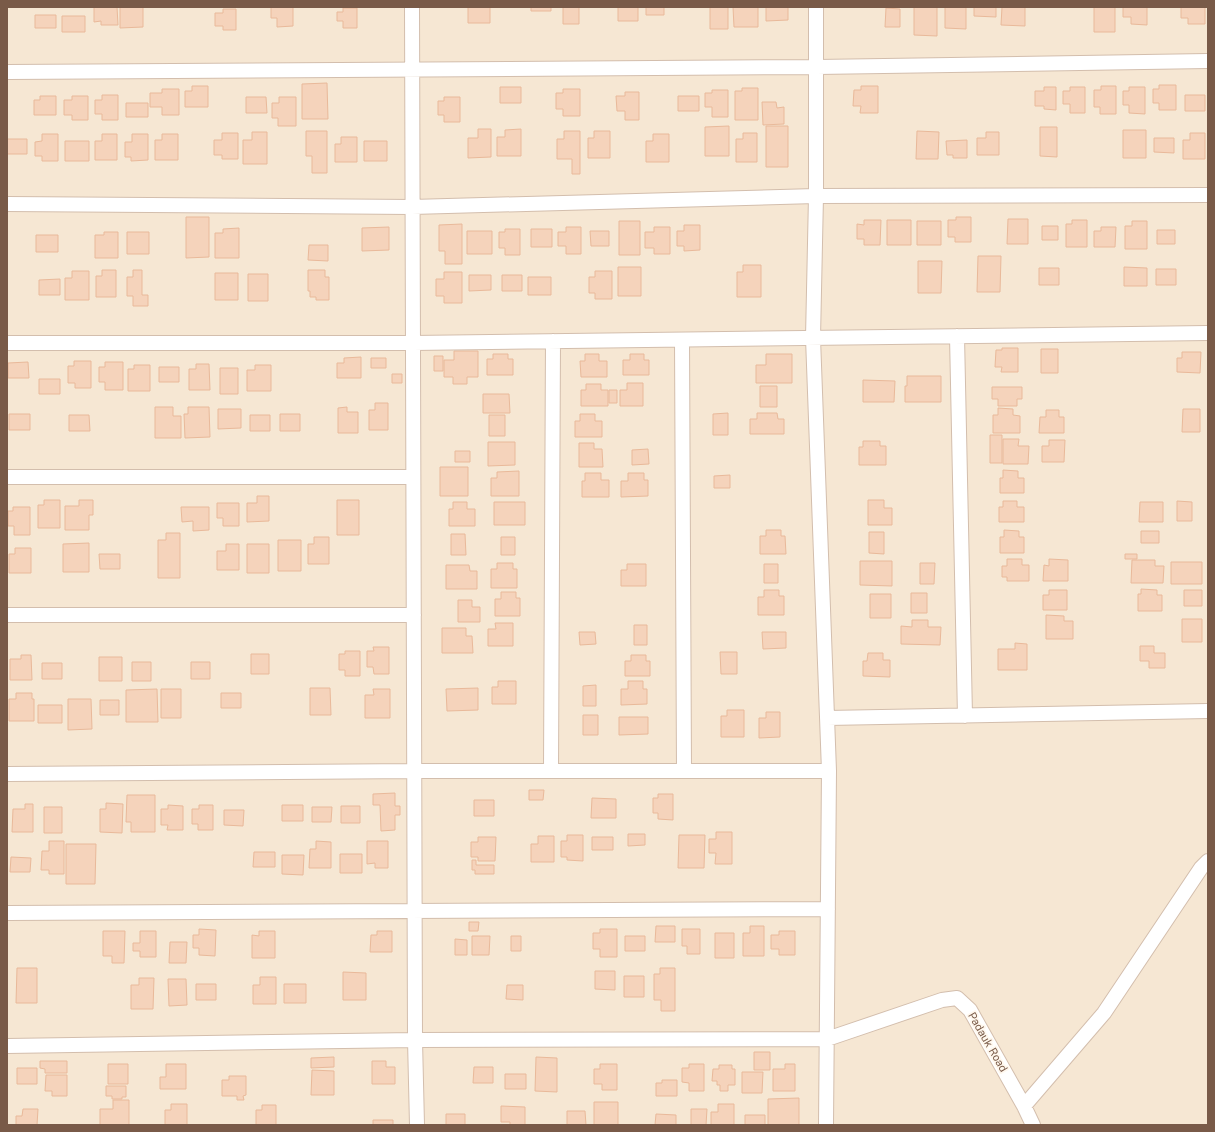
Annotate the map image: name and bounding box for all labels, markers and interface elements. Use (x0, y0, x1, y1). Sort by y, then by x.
street label: Padauk Road (966, 1010, 1010, 1074)

